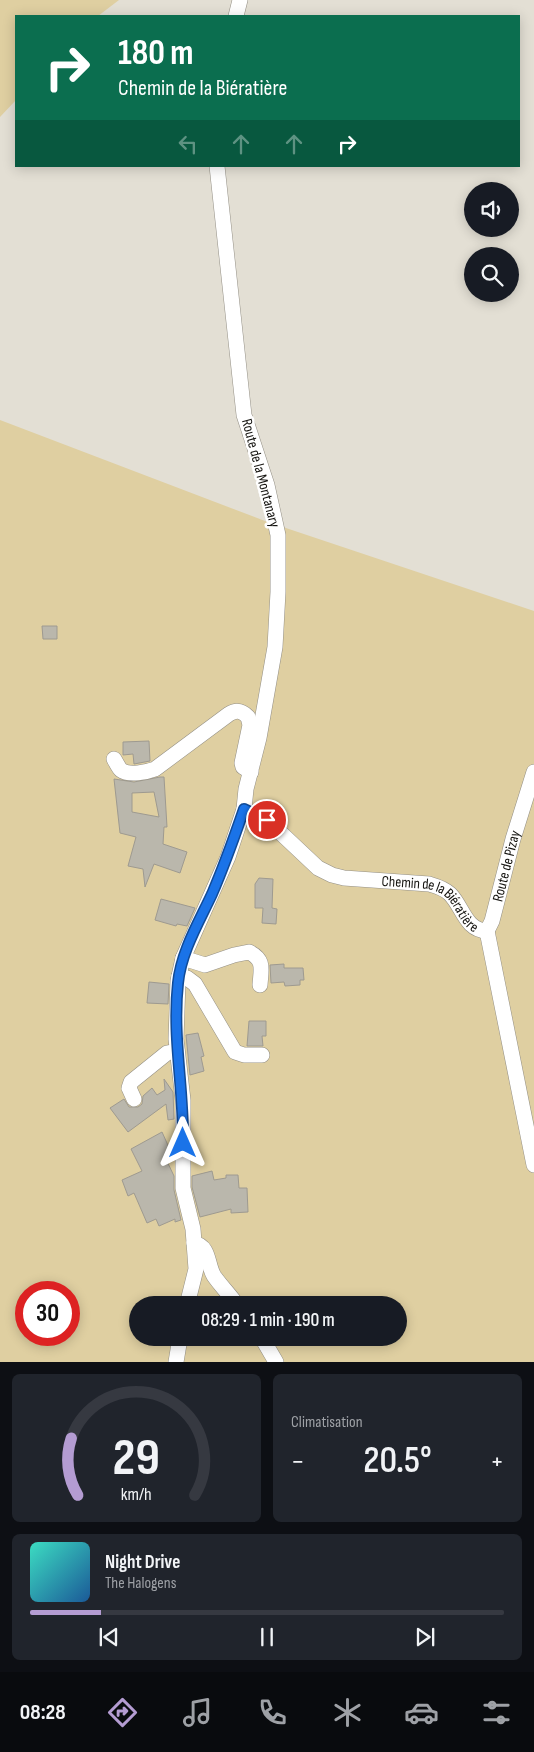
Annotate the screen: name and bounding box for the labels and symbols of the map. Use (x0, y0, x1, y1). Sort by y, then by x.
street label: Route de la Montanary (237, 417, 284, 530)
pin (246, 799, 288, 841)
street label: Route de Pizay (488, 828, 525, 904)
street label: Chemin de la Biératière (381, 872, 482, 937)
position arrow (156, 1116, 208, 1168)
speed limit sign: 30 (15, 1281, 80, 1346)

